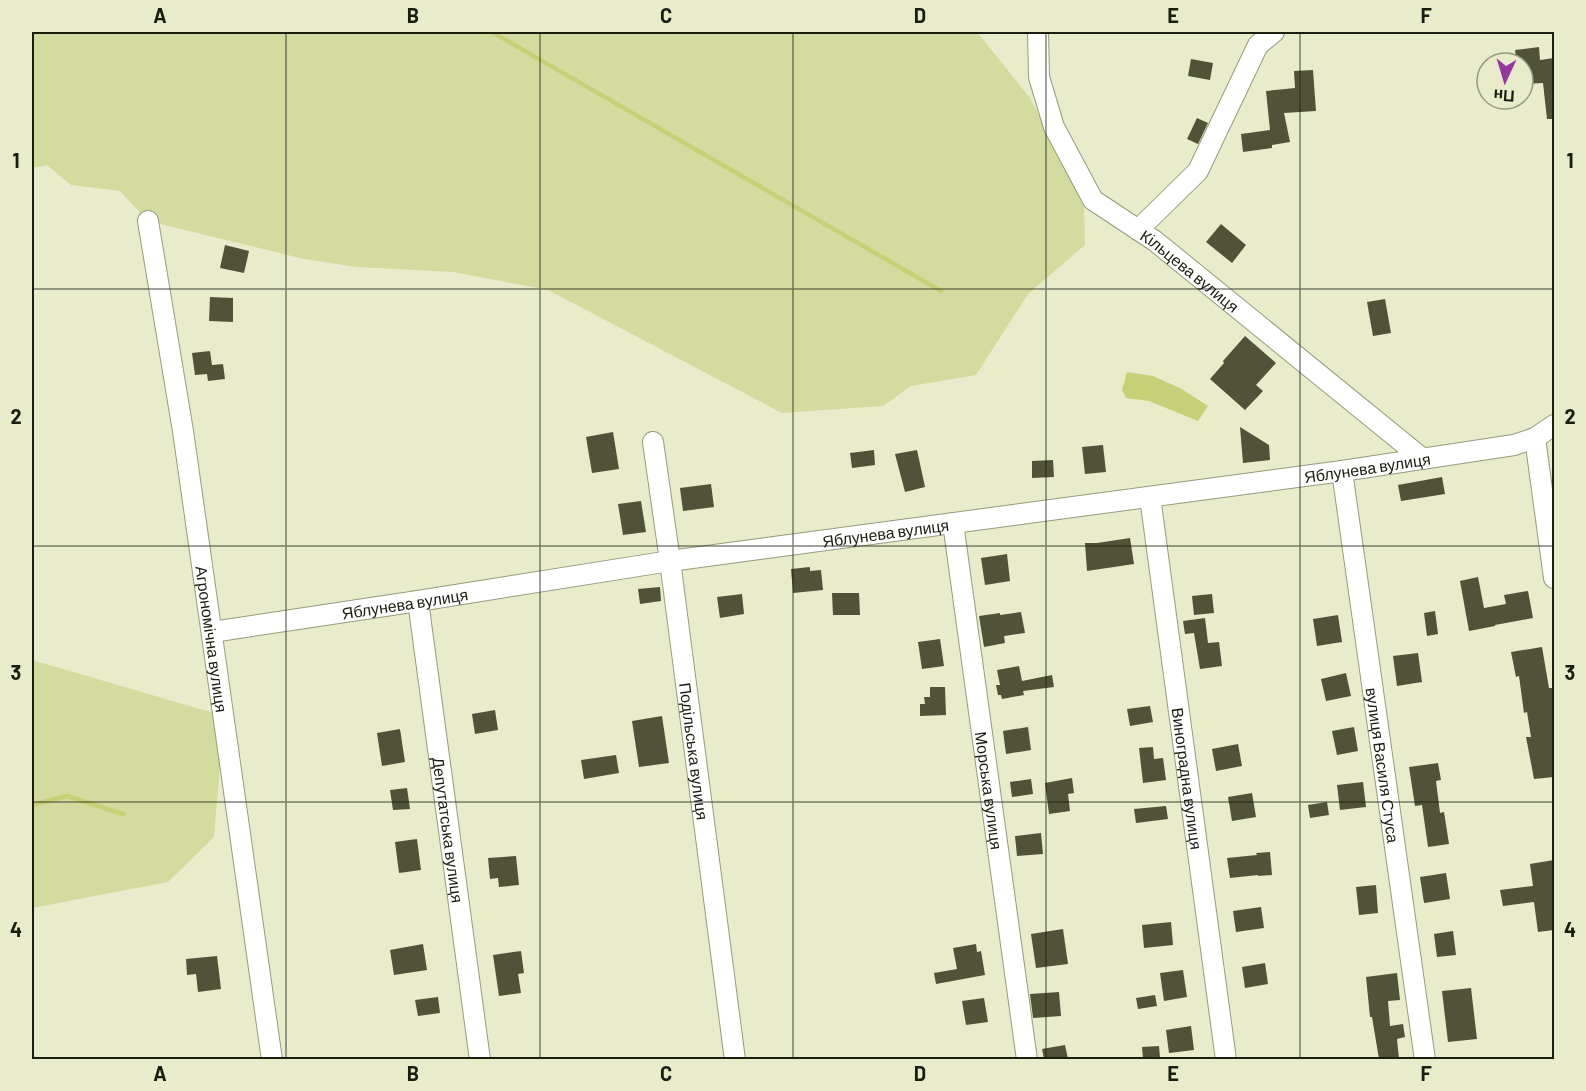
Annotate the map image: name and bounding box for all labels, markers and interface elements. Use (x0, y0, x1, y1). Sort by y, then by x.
text: A (153, 3, 167, 27)
text: B (407, 3, 419, 27)
text: C (660, 3, 672, 27)
text: D (914, 3, 926, 27)
text: E (1167, 3, 1179, 27)
text: F (1420, 3, 1432, 27)
north arrow (1475, 51, 1535, 111)
text: Пн (1493, 86, 1515, 107)
text: 1 (12, 148, 20, 172)
text: 1 (1566, 148, 1574, 172)
street label: Кільцева вулиця (1137, 225, 1243, 315)
text: 2 (10, 404, 22, 428)
text: 2 (1564, 404, 1576, 428)
street label: Яблунева вулиця (1303, 448, 1432, 485)
street label: Яблунева вулиця (821, 514, 950, 550)
street label: Агрономічна вулиця (193, 564, 232, 714)
street label: Яблунева вулиця (340, 584, 469, 622)
text: 3 (11, 660, 21, 684)
text: 3 (1565, 660, 1575, 684)
street label: Подільська вулиця (676, 681, 713, 821)
street label: вулиця Василя Стуса (1363, 686, 1404, 844)
street label: Виноградна вулиця (1169, 706, 1207, 851)
street label: Морська вулиця (972, 730, 1007, 851)
street label: Депутатська вулиця (430, 756, 468, 904)
text: 4 (10, 917, 22, 941)
text: 4 (1564, 917, 1576, 941)
text: A (153, 1061, 167, 1085)
text: B (407, 1061, 419, 1085)
text: C (660, 1061, 672, 1085)
text: D (914, 1061, 926, 1085)
text: E (1167, 1061, 1179, 1085)
text: F (1420, 1061, 1432, 1085)

